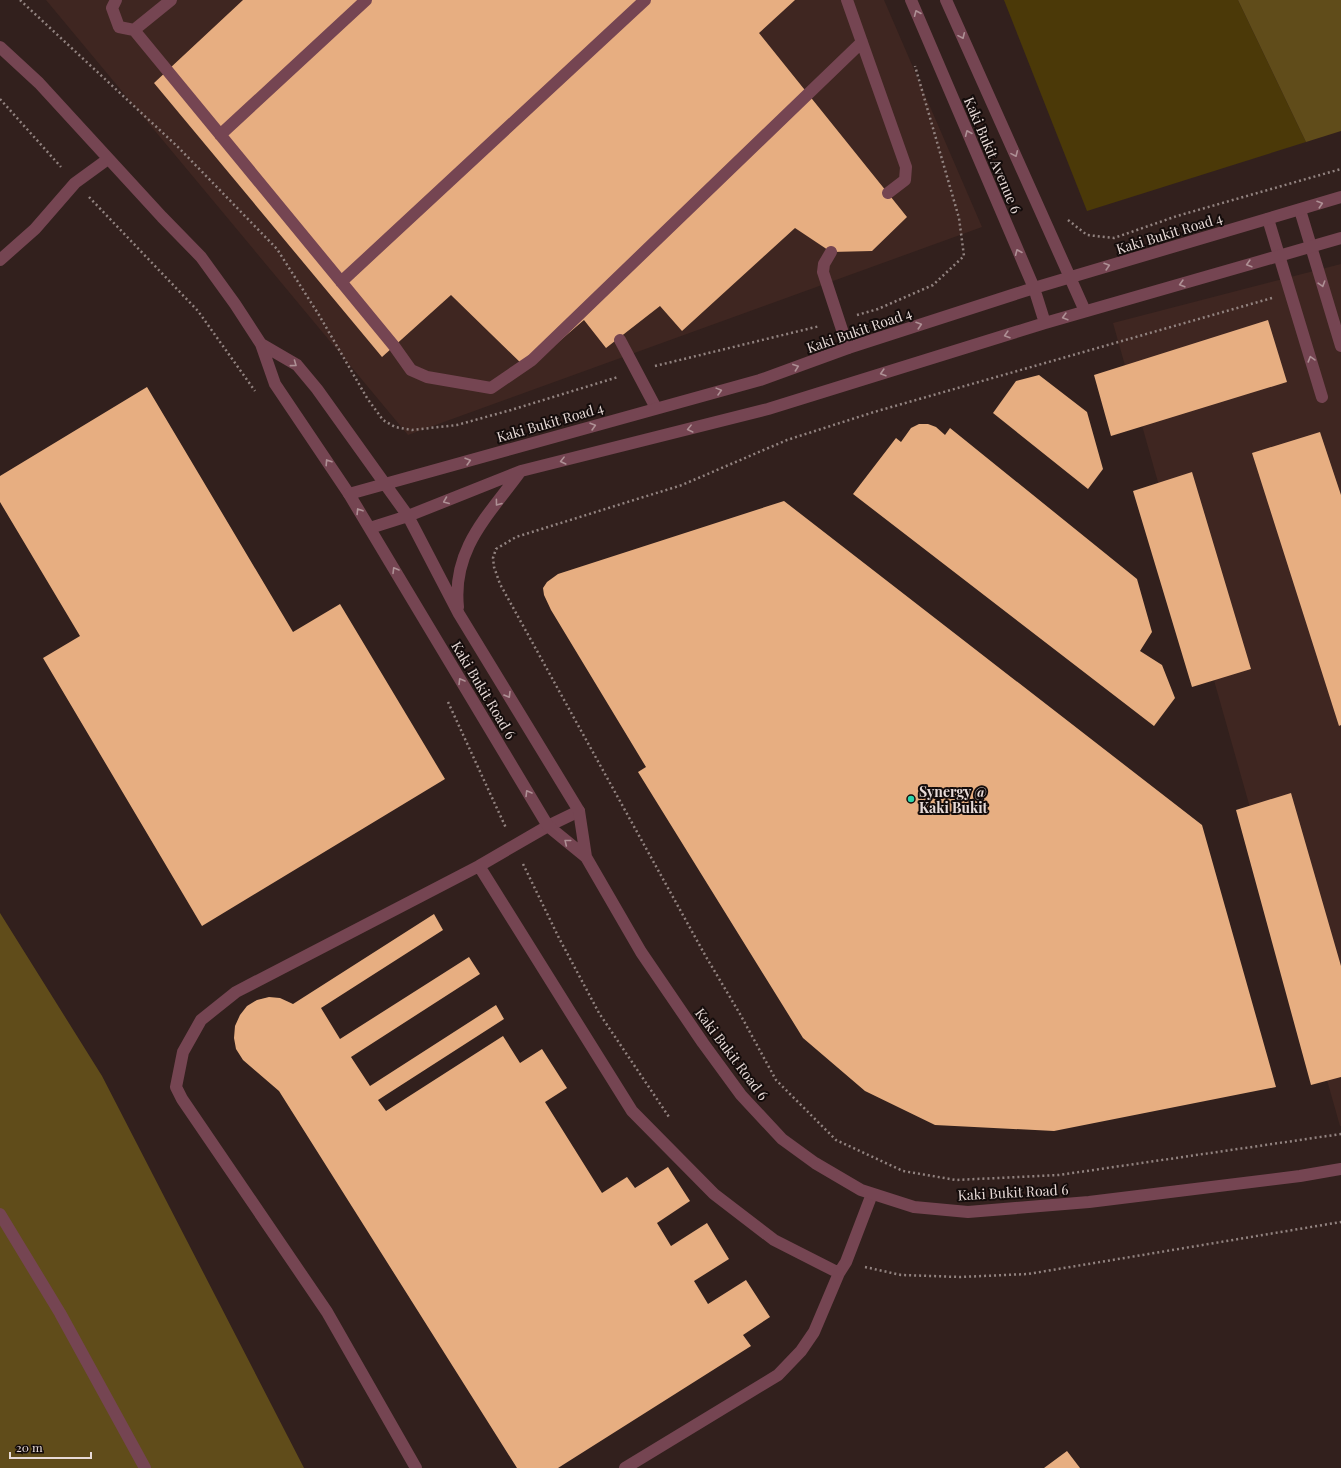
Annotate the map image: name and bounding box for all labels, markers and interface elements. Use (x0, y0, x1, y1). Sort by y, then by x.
one-way arrow (913, 10, 921, 17)
one-way arrow (957, 31, 965, 39)
street label: Kaki Bukit Avenue 6 (960, 94, 1026, 216)
one-way arrow (964, 129, 972, 136)
one-way arrow (1010, 150, 1018, 158)
one-way arrow (1317, 200, 1324, 208)
street label: Kaki Bukit Road 4 (1114, 208, 1225, 258)
one-way arrow (1015, 249, 1023, 256)
one-way arrow (1246, 259, 1253, 268)
one-way arrow (1104, 262, 1111, 271)
one-way arrow (1179, 279, 1186, 288)
one-way arrow (1318, 281, 1326, 288)
street label: Kaki Bukit Road 4 (804, 303, 914, 357)
one-way arrow (1061, 312, 1068, 321)
one-way arrow (916, 321, 923, 330)
one-way arrow (1004, 330, 1011, 338)
one-way arrow (1307, 356, 1315, 362)
one-way arrow (290, 359, 297, 367)
one-way arrow (793, 363, 800, 371)
one-way arrow (880, 368, 887, 377)
one-way arrow (715, 387, 722, 396)
street label: Kaki Bukit Road 4 (494, 398, 606, 446)
one-way arrow (590, 422, 597, 430)
one-way arrow (686, 424, 693, 433)
one-way arrow (560, 456, 567, 464)
one-way arrow (464, 457, 471, 466)
one-way arrow (326, 459, 333, 466)
one-way arrow (442, 497, 449, 505)
one-way arrow (495, 498, 502, 505)
one-way arrow (357, 508, 364, 515)
one-way arrow (392, 567, 399, 574)
street label: Kaki Bukit Road 6 (447, 638, 521, 742)
one-way arrow (459, 678, 466, 685)
one-way arrow (503, 691, 511, 698)
place label: Synergy @ Kaki Bukit (919, 782, 988, 817)
one-way arrow (525, 790, 533, 797)
marker: Synergy @ Kaki Bukit (906, 794, 916, 804)
one-way arrow (564, 839, 571, 846)
street label: Kaki Bukit Road 6 (691, 1004, 773, 1104)
street label: Kaki Bukit Road 6 (957, 1180, 1069, 1204)
scale bar (10, 1434, 91, 1460)
text: 20 m (16, 1439, 43, 1455)

